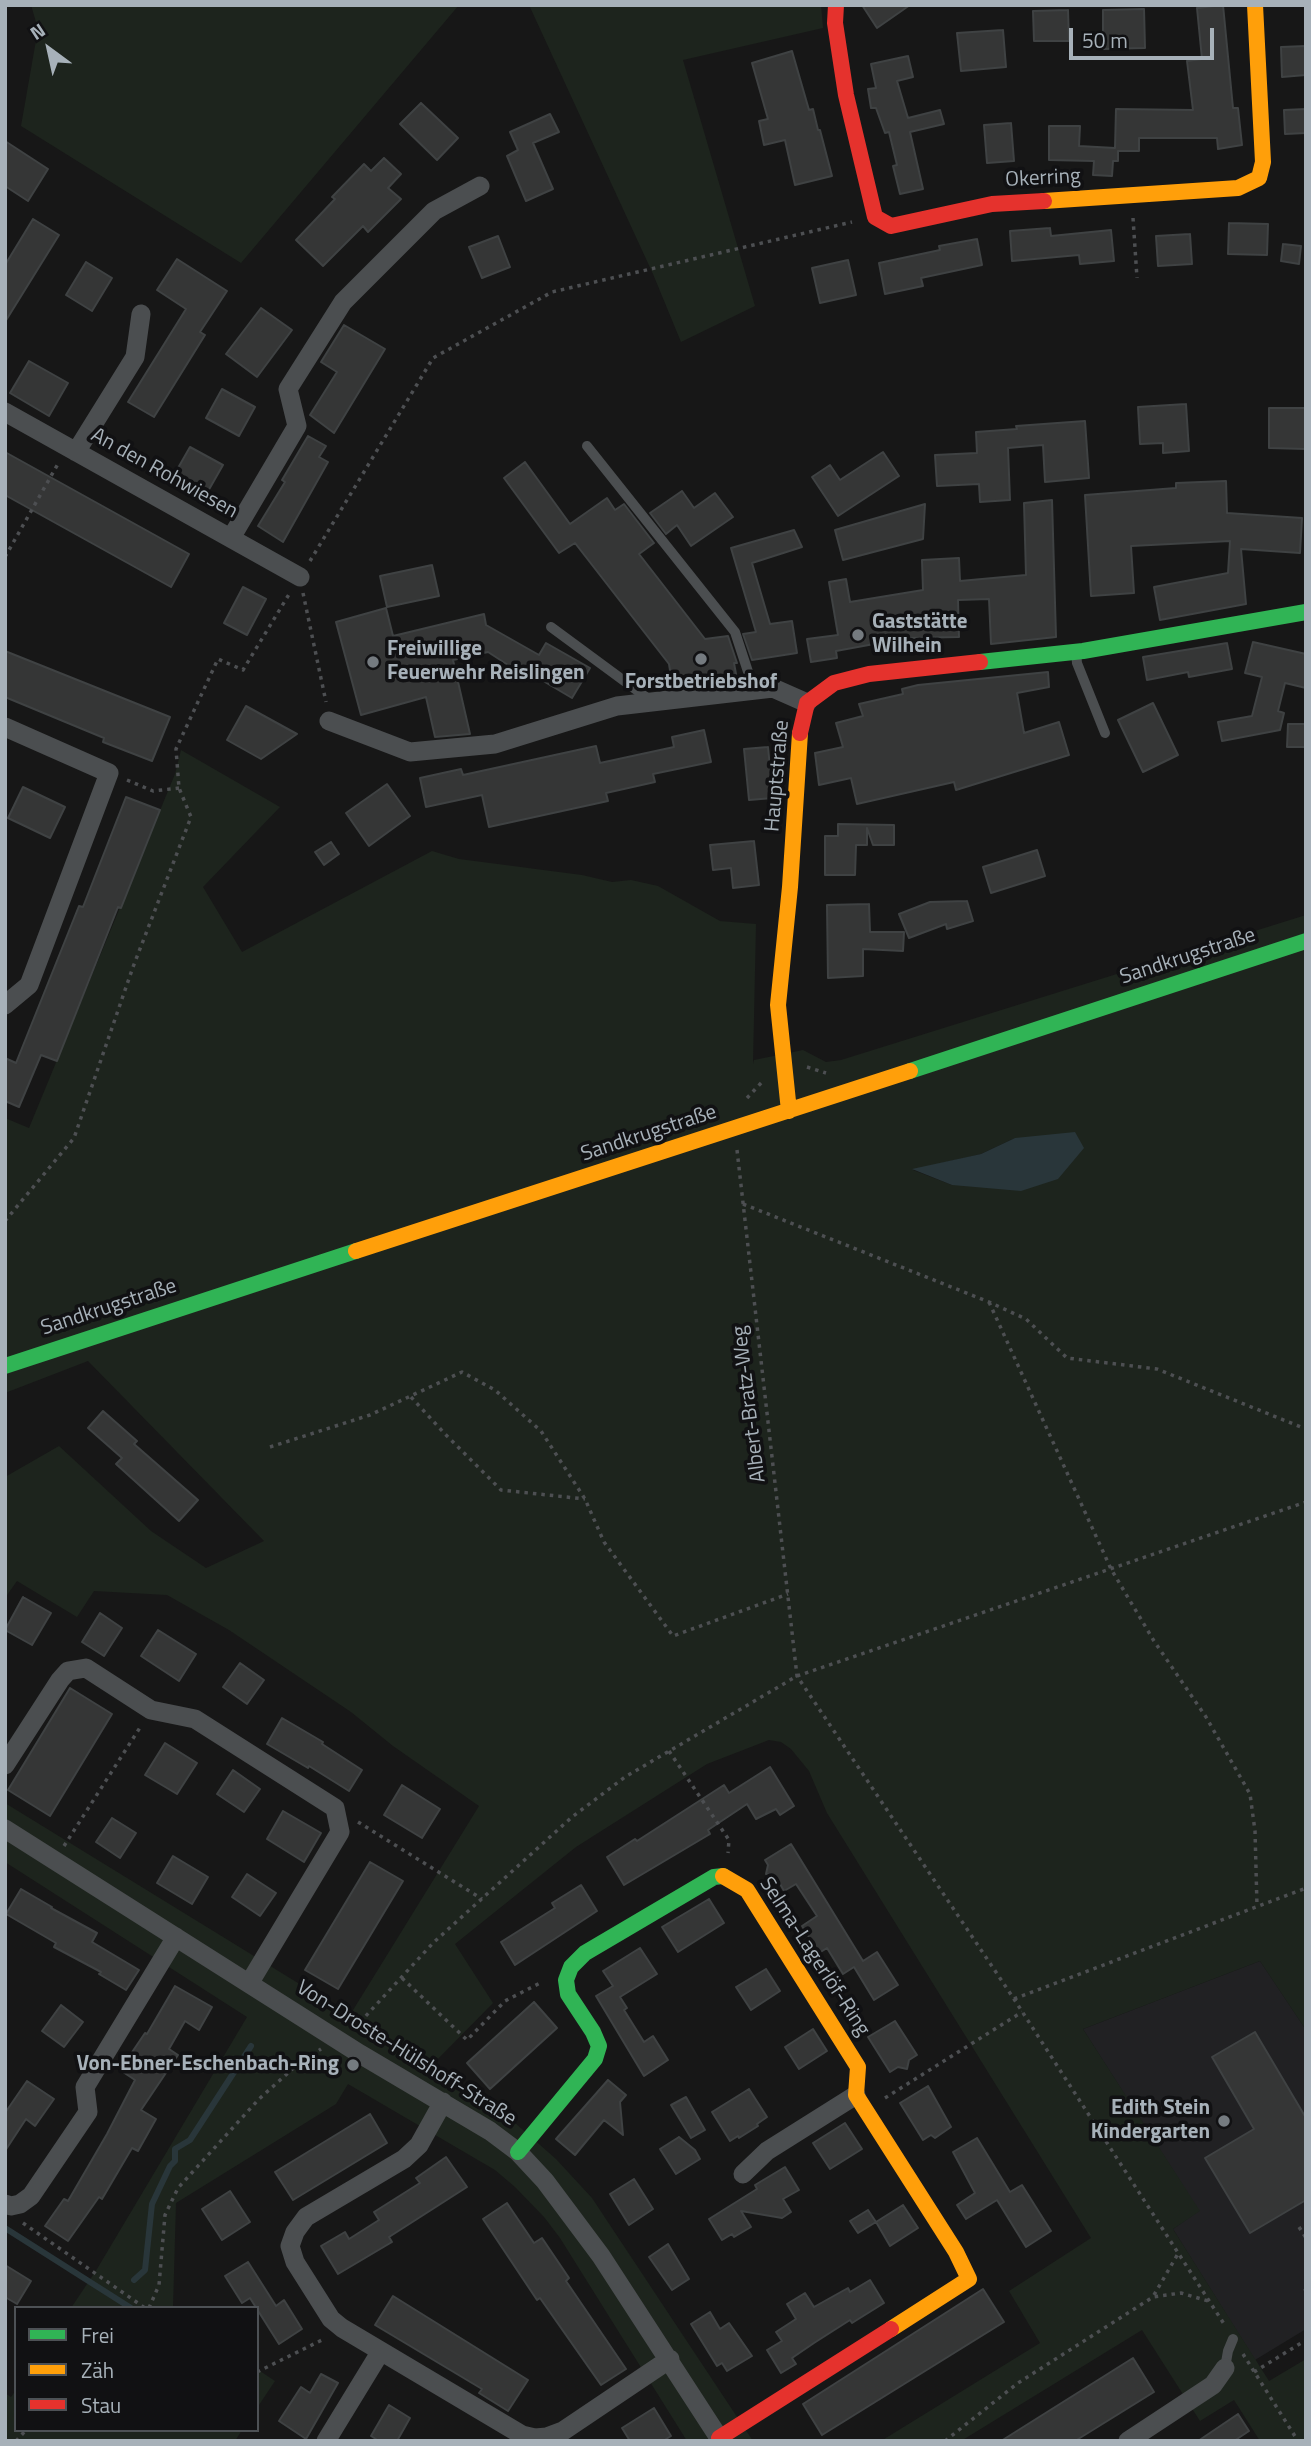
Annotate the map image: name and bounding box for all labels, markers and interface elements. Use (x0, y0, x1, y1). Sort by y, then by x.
north arrow (14, 14, 84, 84)
scale bar (1073, 14, 1218, 58)
text: N (24, 15, 51, 47)
text: 50 m (1082, 24, 1128, 56)
street label: Okerring (1005, 164, 1081, 194)
street label: An den Rohwiesen (86, 423, 242, 525)
place label: Gaststätte Wilhein (872, 610, 967, 660)
marker: Gaststätte Wilhein (850, 627, 866, 643)
place label: Freiwillige Feuerwehr Reislingen (387, 637, 585, 687)
marker: Forstbetriebshof (693, 651, 709, 667)
marker: Freiwillige Feuerwehr Reislingen (365, 654, 381, 670)
place label: Forstbetriebshof (625, 670, 777, 696)
street label: Hauptstraße (761, 719, 795, 833)
street label: Sandkrugstraße (1117, 923, 1259, 991)
street label: Sandkrugstraße (578, 1100, 720, 1168)
street label: Sandkrugstraße (38, 1274, 180, 1342)
street label: Albert-Bratz-Weg (728, 1324, 772, 1484)
street label: Selma-Lagerlöf-Ring (753, 1873, 875, 2041)
street label: Von-Droste-Hülshoff-Straße (291, 1976, 521, 2132)
place label: Von-Ebner-Eschenbach-Ring (77, 2052, 339, 2078)
marker: Von-Ebner-Eschenbach-Ring (345, 2057, 361, 2073)
place label: Edith Stein Kindergarten (1091, 2096, 1210, 2146)
marker: Edith Stein Kindergarten (1216, 2113, 1232, 2129)
legend (14, 2306, 259, 2432)
text: Frei (81, 2319, 114, 2351)
text: Zäh (81, 2354, 114, 2386)
text: Stau (81, 2389, 121, 2421)

